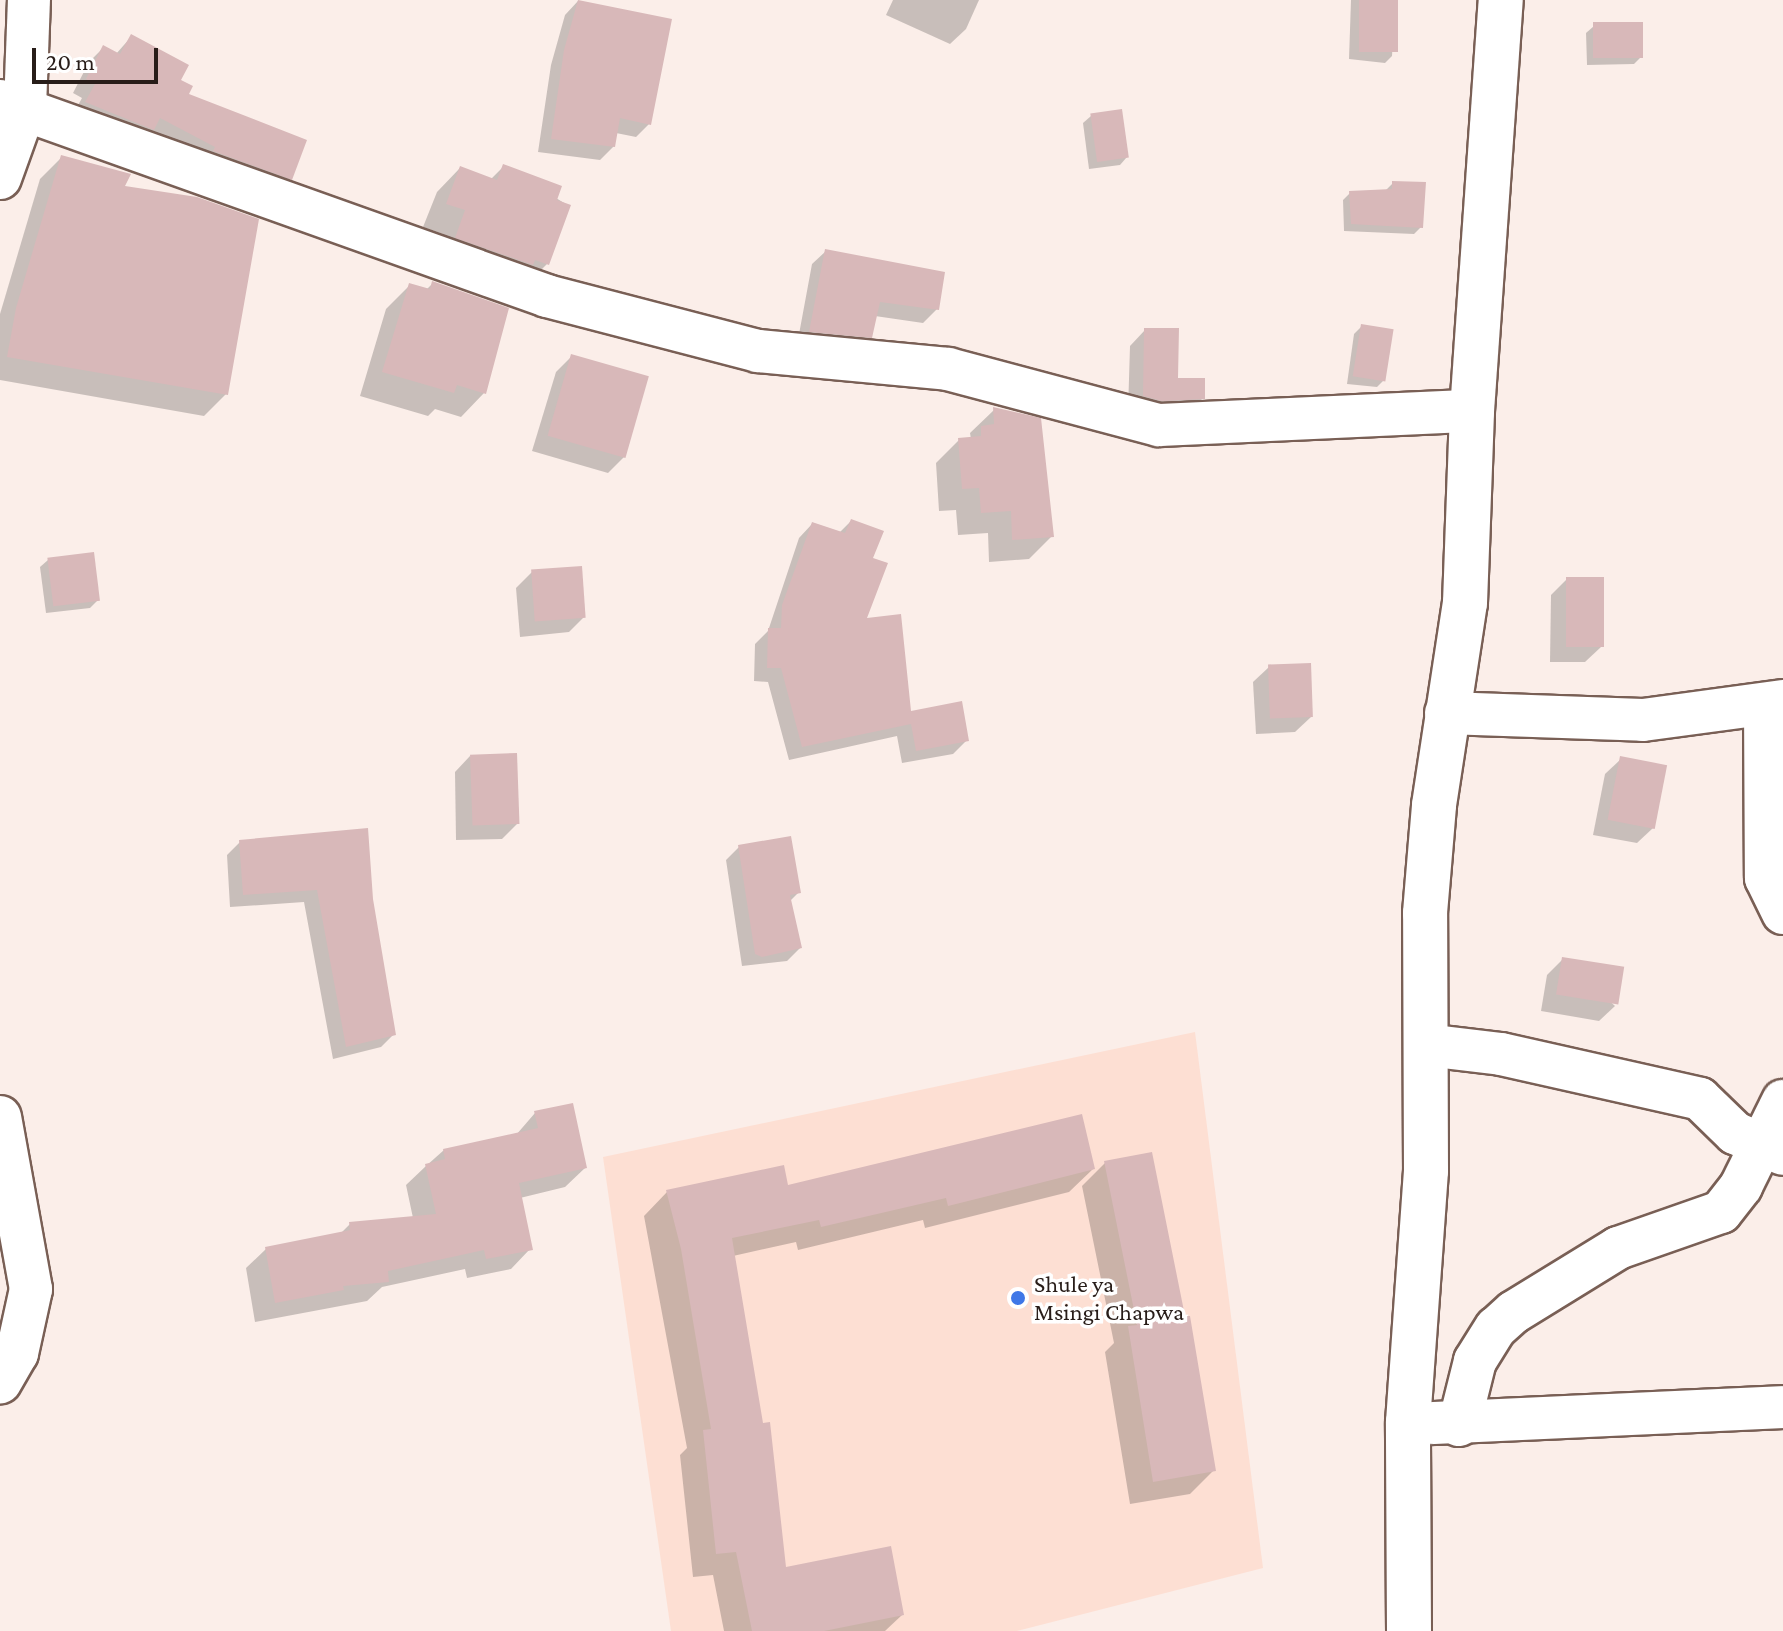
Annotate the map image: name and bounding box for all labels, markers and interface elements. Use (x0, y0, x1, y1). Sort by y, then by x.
scale bar (36, 32, 162, 82)
text: 20 m (46, 48, 95, 75)
place label: Shule ya Msingi Chapwa (1034, 1270, 1184, 1326)
marker: Shule ya Msingi Chapwa (1009, 1289, 1027, 1307)

